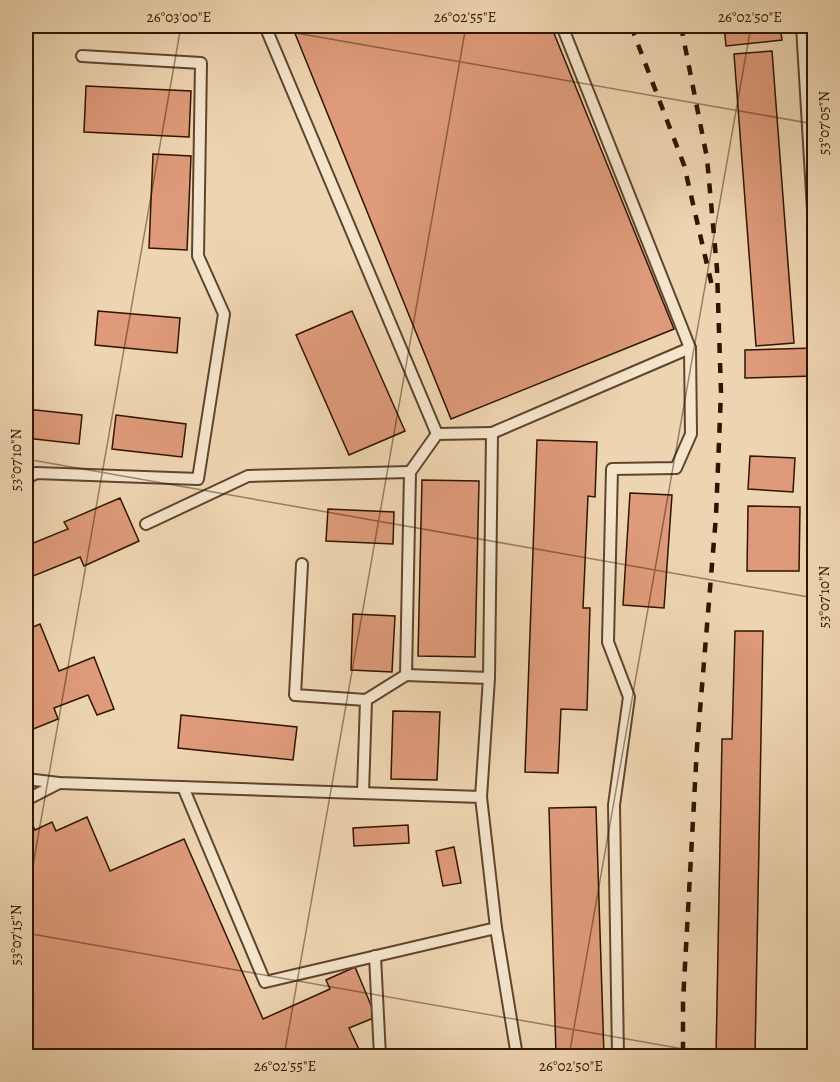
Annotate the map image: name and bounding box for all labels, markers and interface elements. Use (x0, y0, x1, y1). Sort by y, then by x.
text: 26°03'00"E (147, 7, 211, 27)
text: 26°02'55"E (434, 7, 496, 27)
text: 26°02'50"E (718, 7, 782, 27)
text: 53°07'05"N (814, 91, 834, 155)
text: 53°07'10"N (6, 429, 26, 491)
text: 53°07'10"N (814, 566, 834, 628)
text: 53°07'15"N (6, 904, 26, 966)
text: 26°02'55"E (254, 1056, 316, 1076)
text: 26°02'50"E (539, 1056, 603, 1076)

